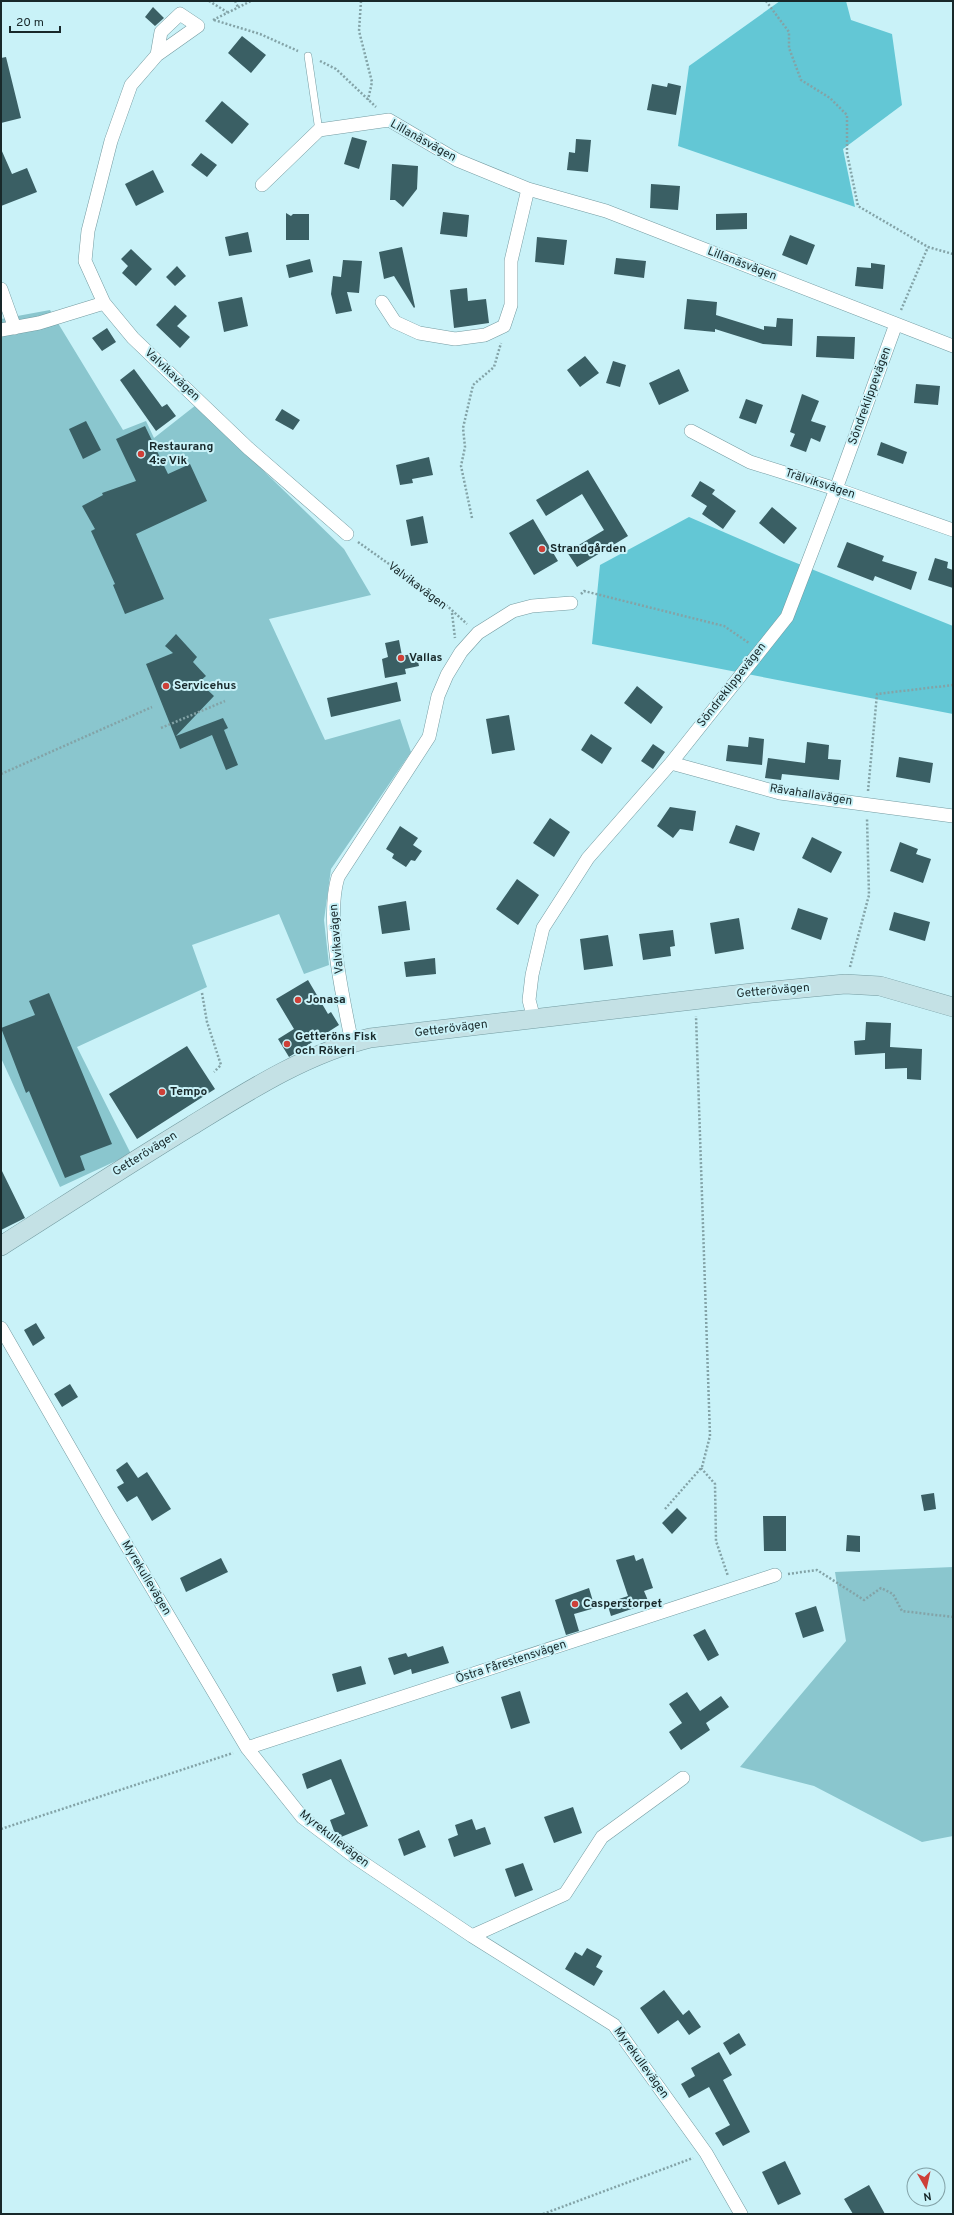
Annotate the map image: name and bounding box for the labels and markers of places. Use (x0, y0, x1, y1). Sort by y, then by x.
place label: Restaurang 4:e Vik (149, 439, 213, 469)
marker: Restaurang 4:e Vik (136, 449, 146, 459)
place label: Strandgården (550, 541, 626, 557)
marker: Strandgården (537, 544, 547, 554)
place label: Vallas (409, 650, 443, 666)
marker: Vallas (396, 653, 406, 663)
place label: Servicehus (174, 678, 236, 694)
marker: Servicehus (161, 681, 171, 691)
place label: Jonasa (306, 992, 346, 1008)
marker: Jonasa (293, 995, 303, 1005)
place label: Getteröns Fisk och Rökeri (295, 1029, 377, 1059)
marker: Getteröns Fisk och Rökeri (282, 1039, 292, 1049)
place label: Tempo (170, 1084, 207, 1100)
marker: Tempo (157, 1087, 167, 1097)
place label: Casperstorpet (583, 1596, 662, 1612)
marker: Casperstorpet (570, 1599, 580, 1609)

